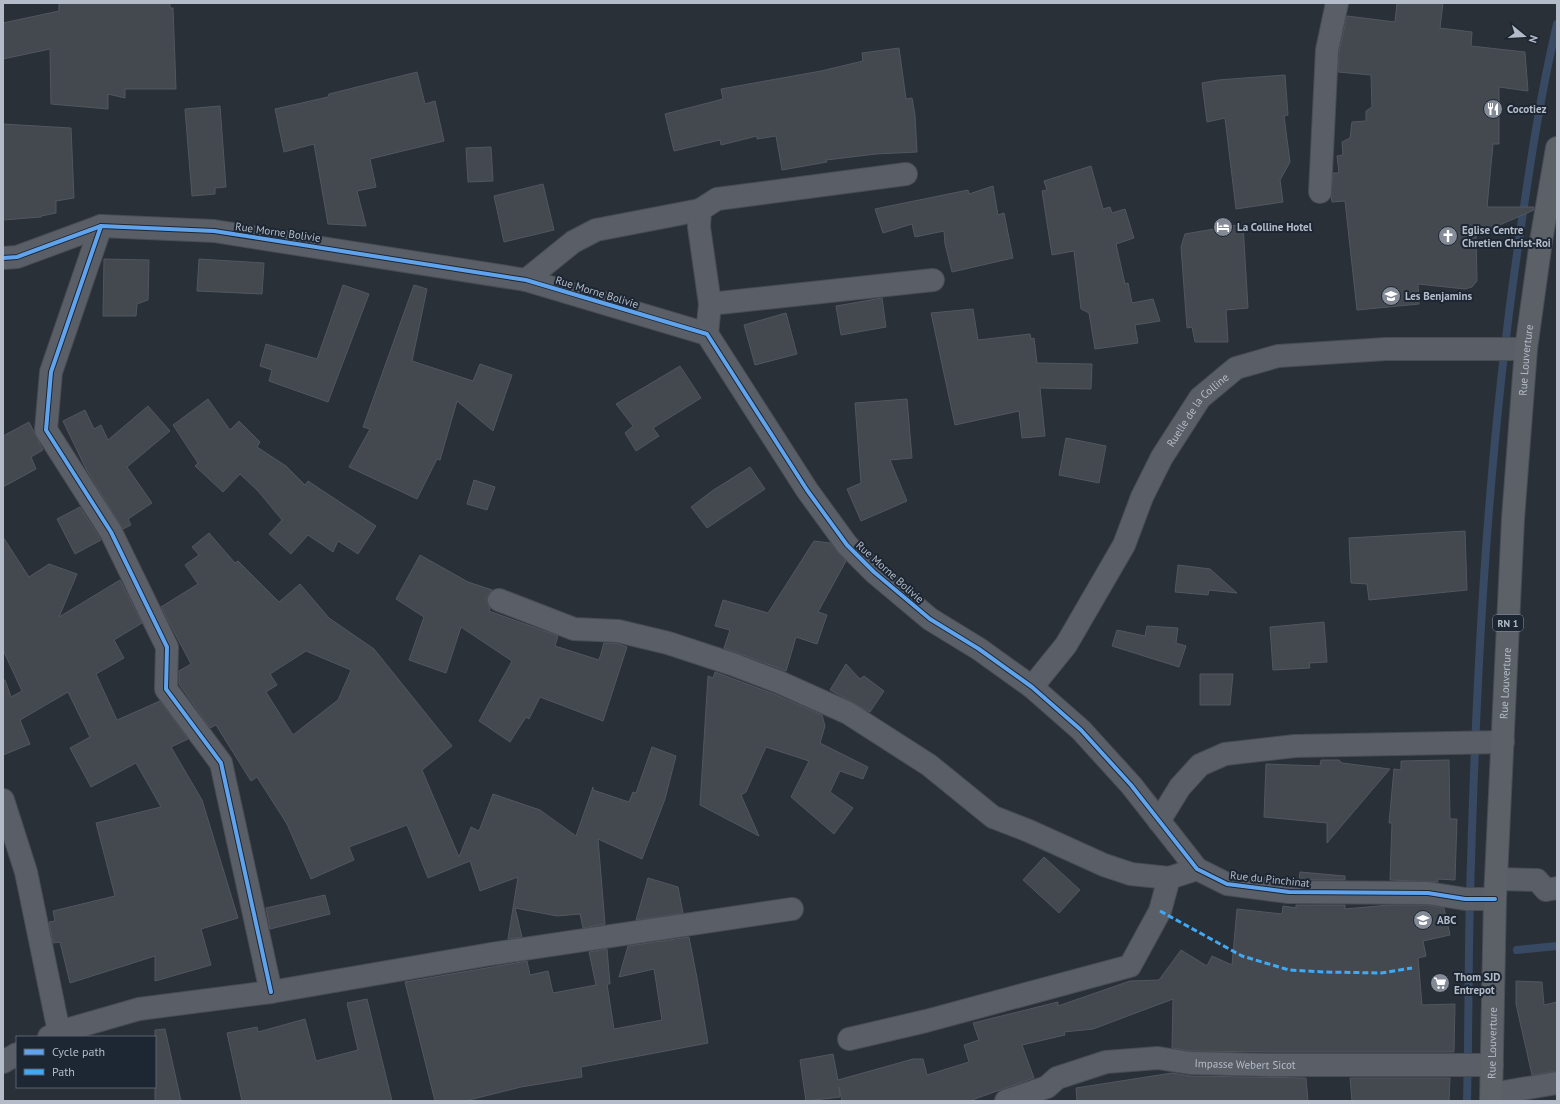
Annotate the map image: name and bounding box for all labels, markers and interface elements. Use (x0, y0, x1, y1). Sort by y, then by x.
north arrow (1504, 16, 1544, 56)
text: N (1526, 33, 1541, 45)
restaurant icon: Cocotiez (1482, 98, 1504, 120)
place label: Cocotiez (1507, 102, 1547, 116)
hotel icon: La Colline Hotel (1212, 216, 1234, 238)
street label: Rue Morne Bolivie (234, 219, 322, 245)
place label: La Colline Hotel (1237, 220, 1313, 234)
place label: Eglise Centre Chretien Christ-Roi (1462, 223, 1551, 250)
church icon: Eglise Centre Chretien Christ-Roi (1437, 225, 1459, 247)
street label: Rue Morne Bolivie (554, 273, 641, 311)
school or university icon: Les Benjamins (1380, 285, 1402, 307)
place label: Les Benjamins (1405, 289, 1473, 303)
street label: Rue Louverture (1515, 323, 1536, 396)
street label: Ruelle de la Colline (1163, 370, 1232, 449)
street label: Rue Morne Bolivie (853, 538, 927, 606)
road number: RN 1 (1493, 615, 1523, 631)
street label: Rue Louverture (1497, 647, 1514, 719)
street label: Rue du Pinchinat (1230, 868, 1311, 890)
school or university icon: ABC (1412, 909, 1434, 931)
place label: ABC (1437, 913, 1456, 927)
place label: Thom SJD Entrepot (1454, 970, 1500, 997)
supermarket icon: Thom SJD Entrepot (1429, 972, 1451, 994)
street label: Rue Louverture (1484, 1007, 1500, 1079)
legend (16, 1036, 156, 1088)
text: Cycle path (52, 1044, 105, 1059)
street label: Impasse Webert Sicot (1195, 1056, 1296, 1072)
text: Path (52, 1064, 75, 1079)

